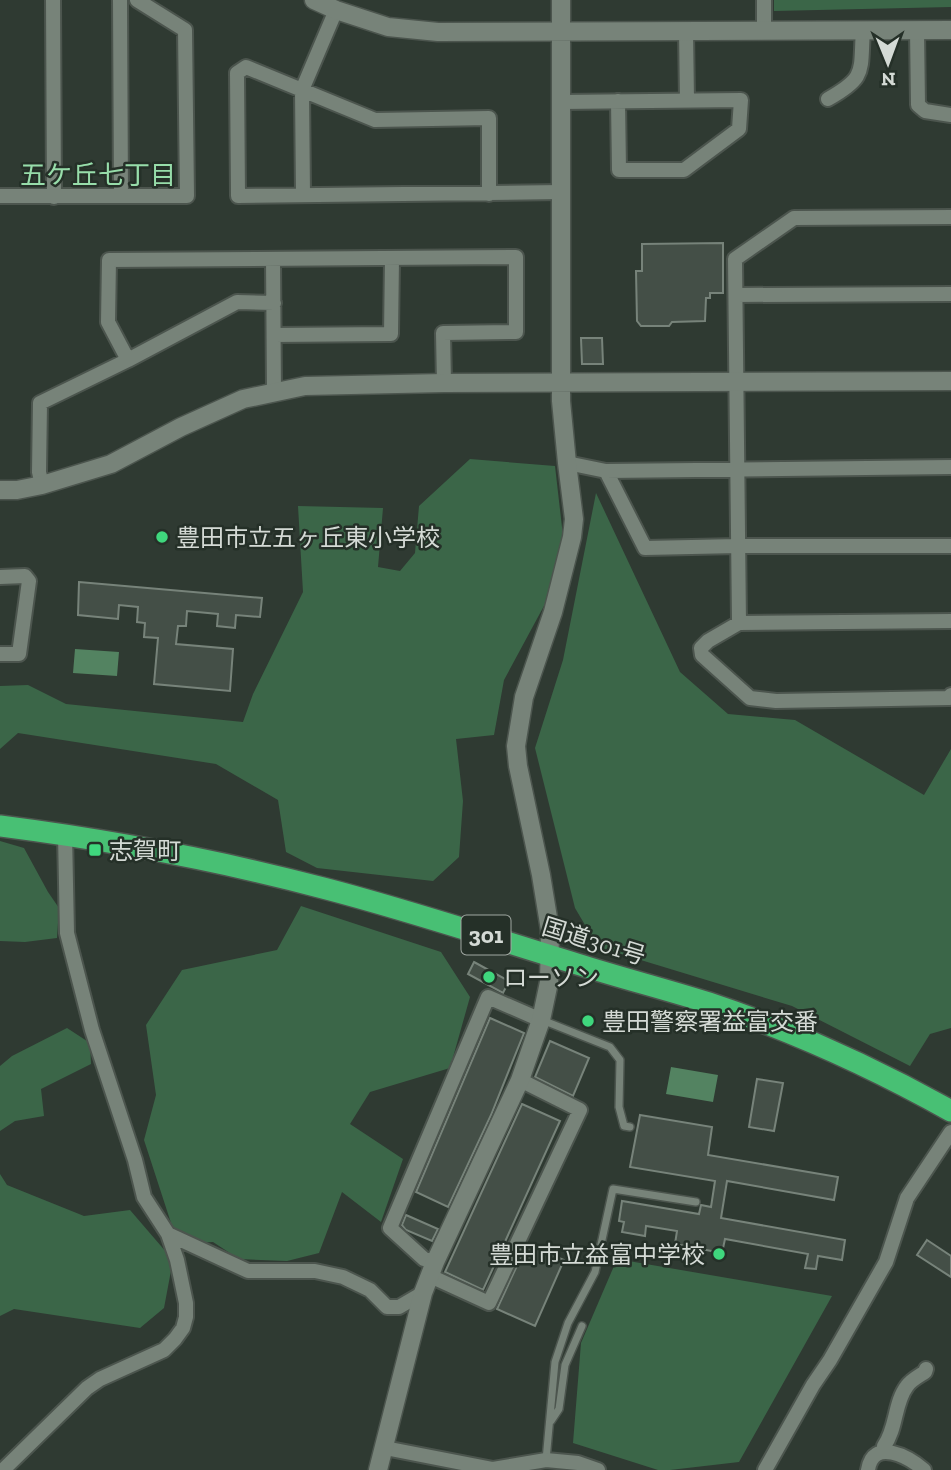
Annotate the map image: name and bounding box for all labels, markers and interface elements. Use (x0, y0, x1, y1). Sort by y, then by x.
north arrow (853, 28, 923, 98)
text: N (881, 68, 896, 91)
district label: 五ケ丘七丁目 (20, 159, 176, 191)
place label: 豊田市立五ヶ丘東小学校 (176, 523, 440, 552)
marker: 豊田市立五ヶ丘東小学校 (154, 529, 170, 545)
place label: 志賀町 (109, 836, 181, 865)
marker: 志賀町 (87, 842, 103, 858)
street label: 国道301号 (539, 912, 649, 970)
road number: 301 (462, 916, 510, 954)
place label: ローソン (503, 963, 599, 992)
marker: ローソン (481, 969, 497, 985)
place label: 豊田警察署益富交番 (602, 1007, 818, 1036)
marker: 豊田警察署益富交番 (580, 1013, 596, 1029)
place label: 豊田市立益富中学校 (489, 1240, 705, 1269)
marker: 豊田市立益富中学校 (711, 1246, 727, 1262)

